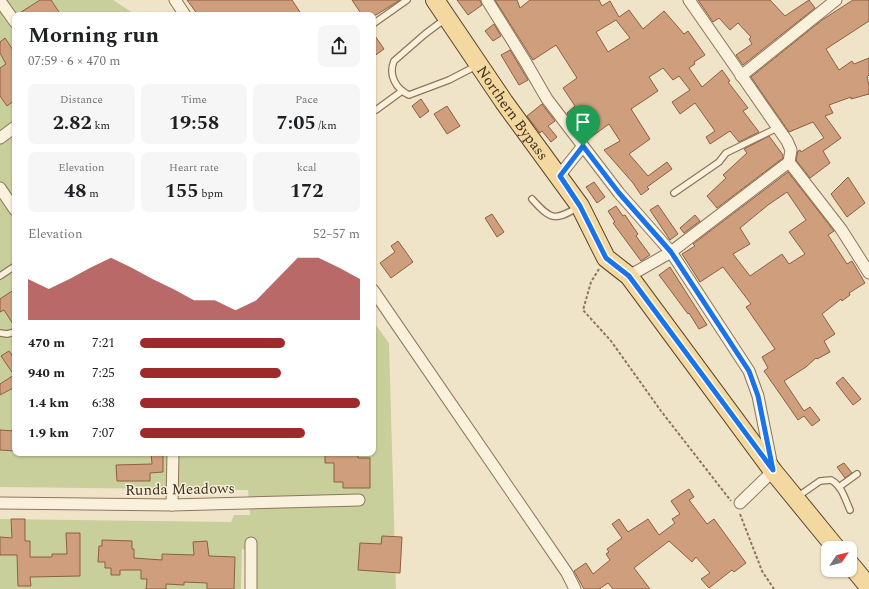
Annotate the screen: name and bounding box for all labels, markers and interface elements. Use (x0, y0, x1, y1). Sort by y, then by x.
text: Morning run (28, 19, 159, 52)
button: share (318, 25, 360, 67)
text: 07:59 · 6 × 470 m (28, 51, 120, 71)
street label: Northern Bypass (471, 61, 554, 165)
text: Distance (60, 91, 103, 108)
text: Time (181, 91, 207, 108)
text: Pace (295, 91, 318, 108)
pin (566, 105, 600, 146)
text: 2.82 (53, 108, 92, 138)
text: 19:58 (169, 108, 219, 138)
text: 7:05 (277, 108, 316, 138)
icon: arrive (572, 111, 594, 133)
text: km (92, 117, 110, 134)
text: /km (316, 117, 337, 134)
text: Elevation (58, 159, 104, 176)
text: Heart rate (169, 159, 219, 176)
text: kcal (297, 159, 317, 176)
text: 48 (64, 176, 86, 206)
text: 155 (165, 176, 199, 206)
text: 172 (290, 176, 323, 206)
text: m (86, 185, 99, 202)
text: bpm (199, 185, 223, 202)
text: Elevation (28, 224, 82, 244)
text: 52–57 m (313, 224, 360, 244)
text: 470 m (28, 333, 65, 353)
text: 7:21 (92, 333, 115, 353)
text: 940 m (28, 363, 65, 383)
text: 7:25 (92, 363, 115, 383)
text: 1.4 km (28, 393, 69, 413)
text: 6:38 (92, 393, 115, 413)
text: 1.9 km (28, 423, 69, 443)
text: 7:07 (92, 423, 115, 443)
street label: Runda Meadows (125, 477, 235, 502)
north arrow (821, 541, 857, 577)
map controls (821, 541, 857, 577)

